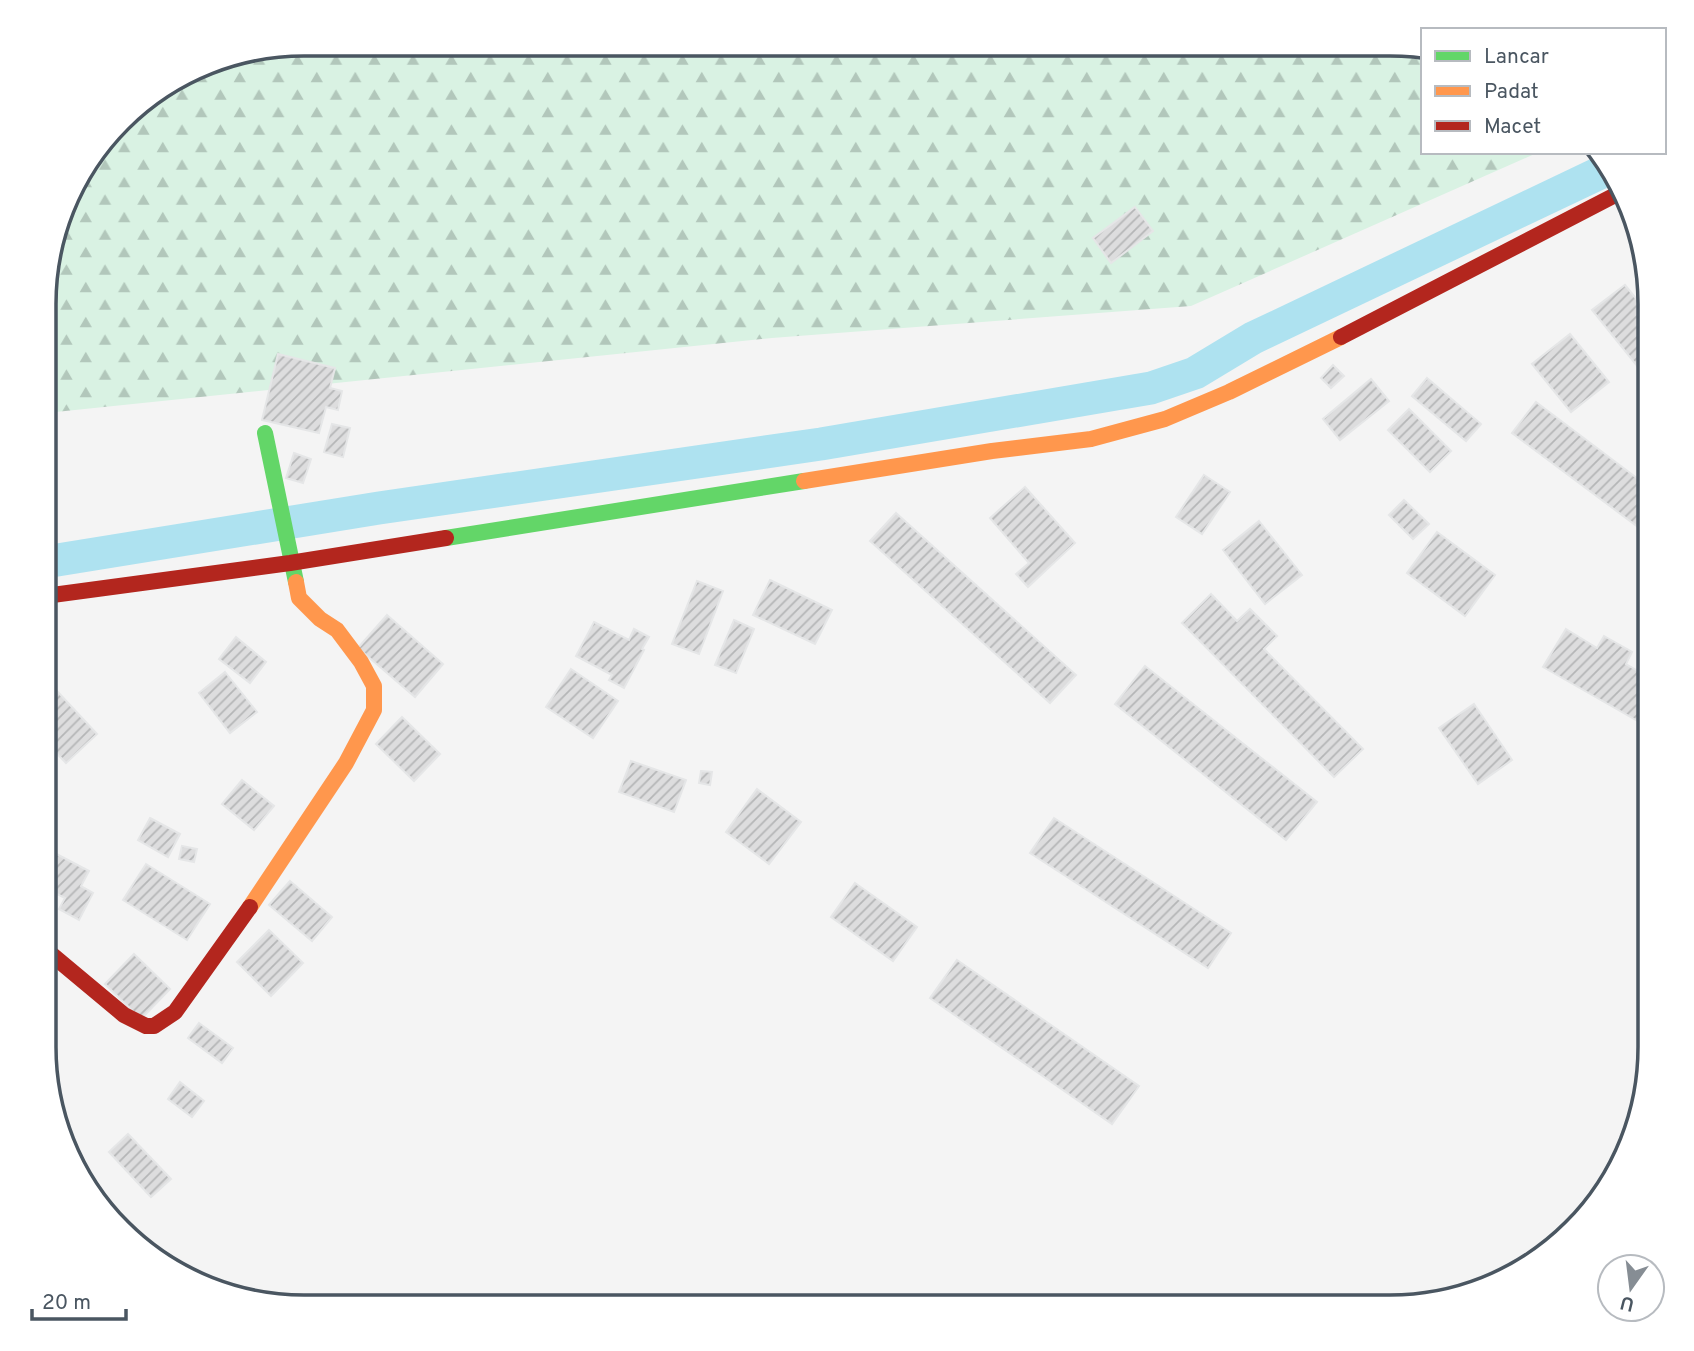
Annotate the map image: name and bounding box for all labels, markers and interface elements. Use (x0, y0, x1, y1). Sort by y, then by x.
legend (1421, 28, 1666, 154)
text: Lancar (1484, 44, 1549, 71)
text: Padat (1484, 79, 1539, 106)
text: Macet (1484, 114, 1541, 141)
north arrow (1596, 1253, 1666, 1323)
scale bar (32, 1278, 126, 1322)
text: U (1618, 1289, 1637, 1316)
text: 20 m (42, 1290, 91, 1317)

